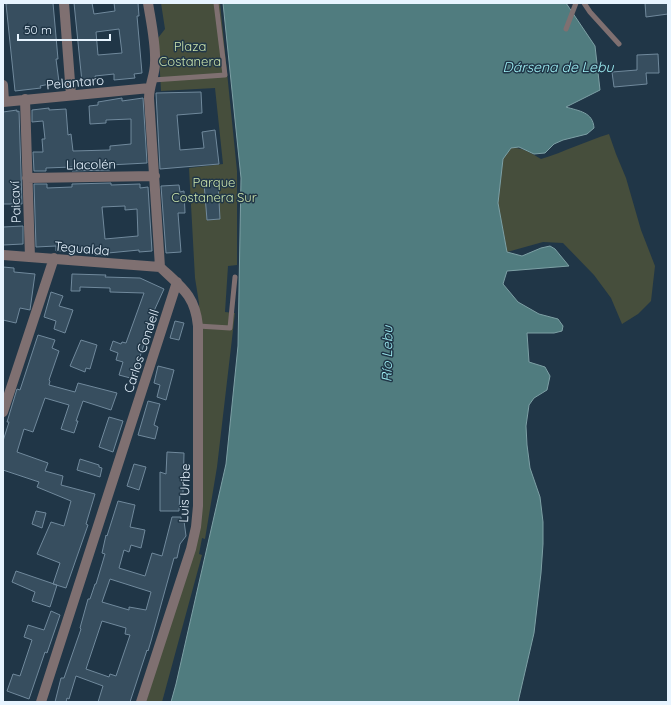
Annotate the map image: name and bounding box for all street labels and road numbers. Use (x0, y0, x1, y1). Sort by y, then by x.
street label: Pelantaro (45, 71, 105, 93)
street label: Llacolén (66, 156, 116, 172)
street label: Paicaví (6, 180, 24, 224)
street label: Tegualda (54, 238, 110, 258)
street label: Carlos Condell (120, 307, 162, 395)
street label: Luis Uribe (175, 463, 193, 523)

